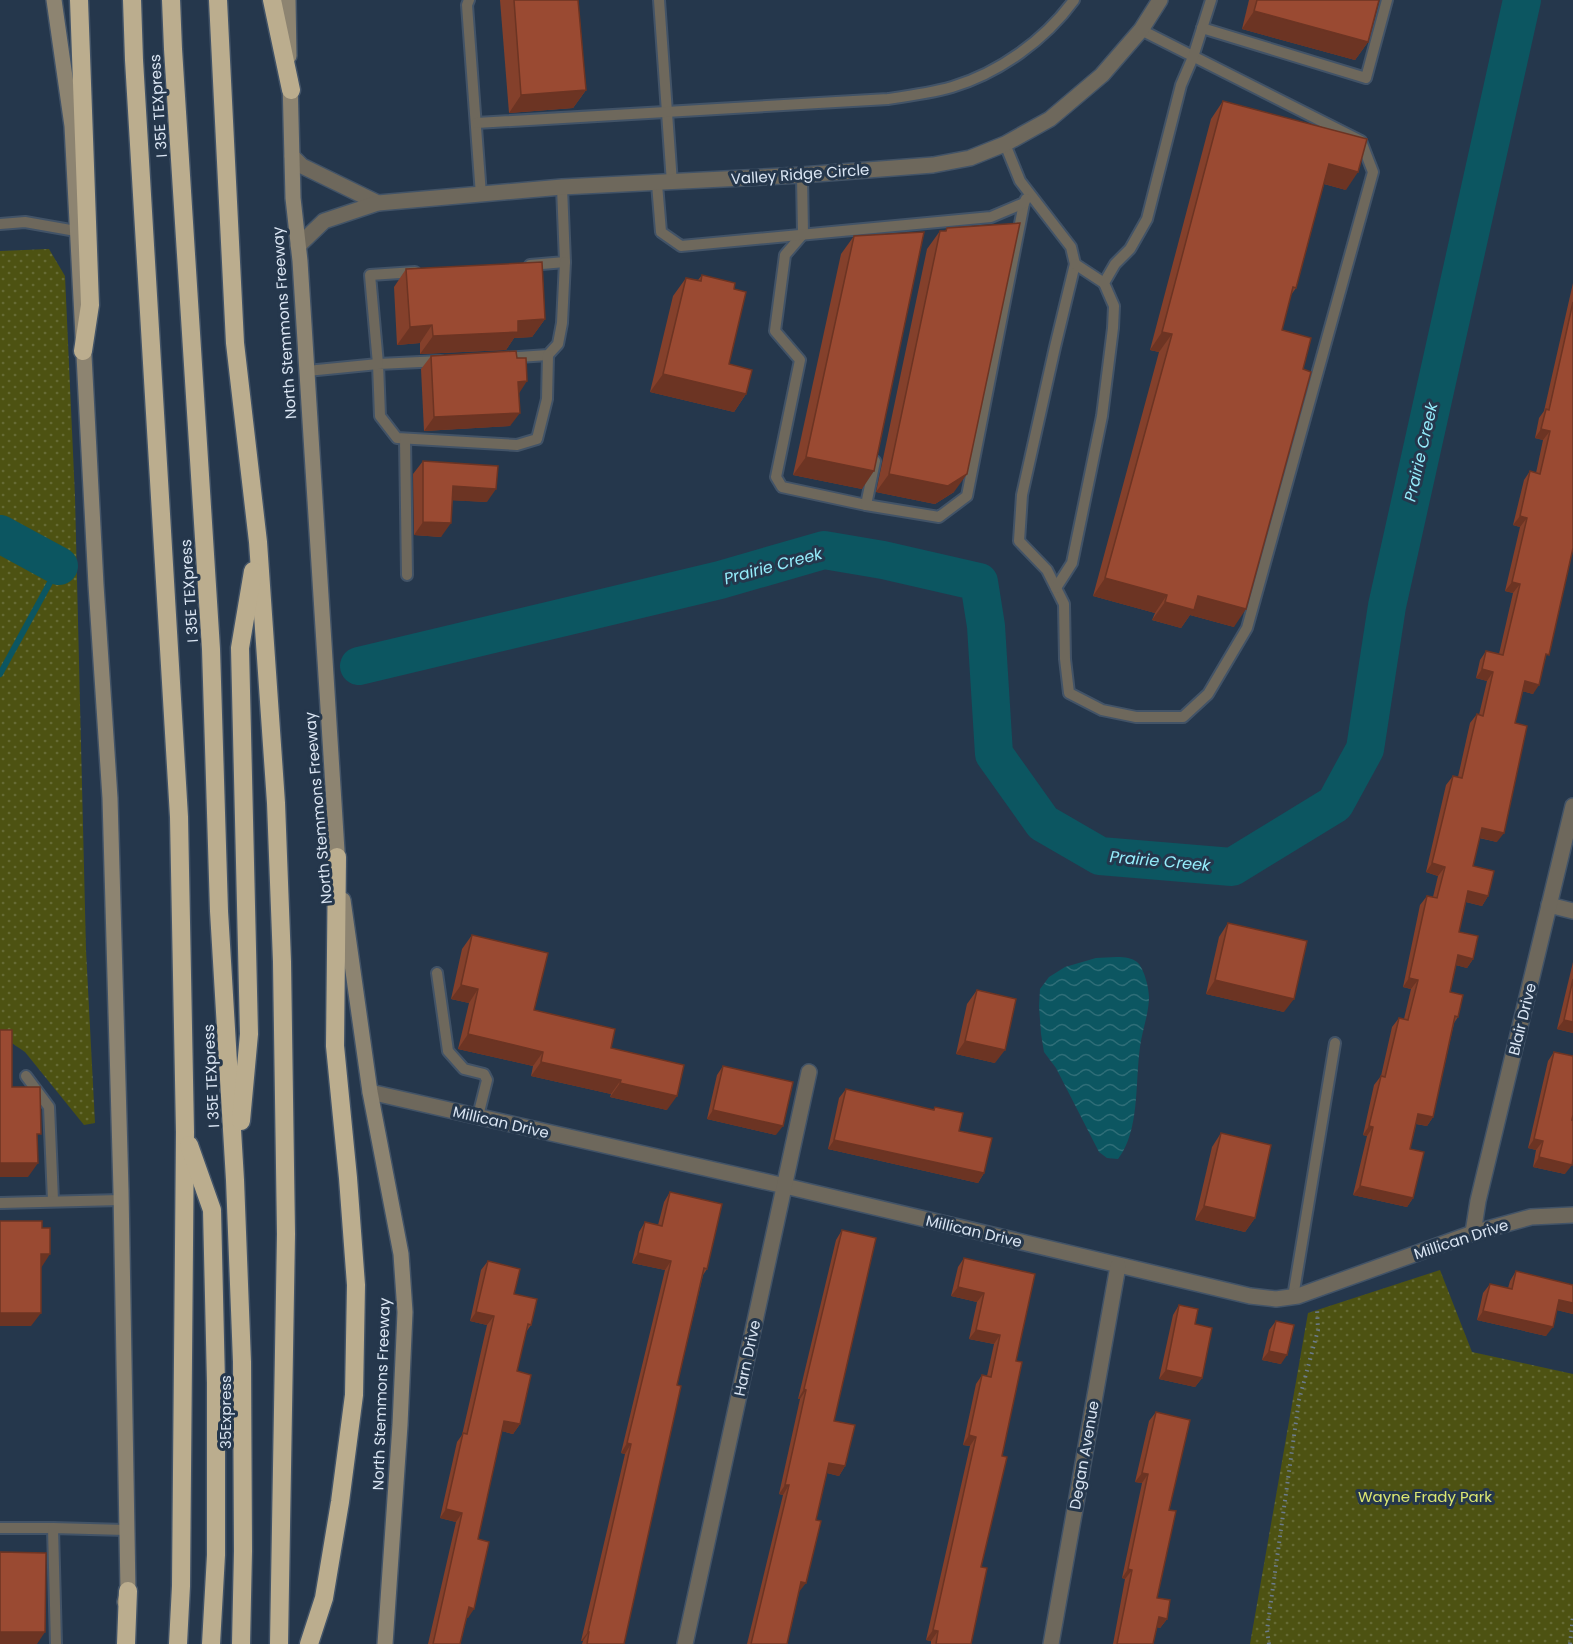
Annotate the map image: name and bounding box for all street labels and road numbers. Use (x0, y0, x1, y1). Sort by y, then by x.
street label: I 35E TEXpress (144, 53, 172, 158)
street label: Valley Ridge Circle (730, 159, 870, 189)
street label: North Stemmons Freeway (267, 225, 301, 420)
street label: I 35E TEXpress (175, 538, 203, 643)
street label: North Stemmons Freeway (299, 710, 337, 905)
street label: Blair Drive (1503, 981, 1541, 1057)
street label: I 35E TEXpress (198, 1024, 224, 1128)
street label: Millican Drive (451, 1101, 551, 1143)
street label: Millican Drive (924, 1210, 1024, 1252)
street label: Millican Drive (1411, 1214, 1511, 1264)
street label: North Stemmons Freeway (367, 1297, 395, 1491)
street label: Harn Drive (729, 1318, 765, 1398)
street label: 35Express (215, 1375, 236, 1449)
street label: Degan Avenue (1064, 1399, 1104, 1511)

